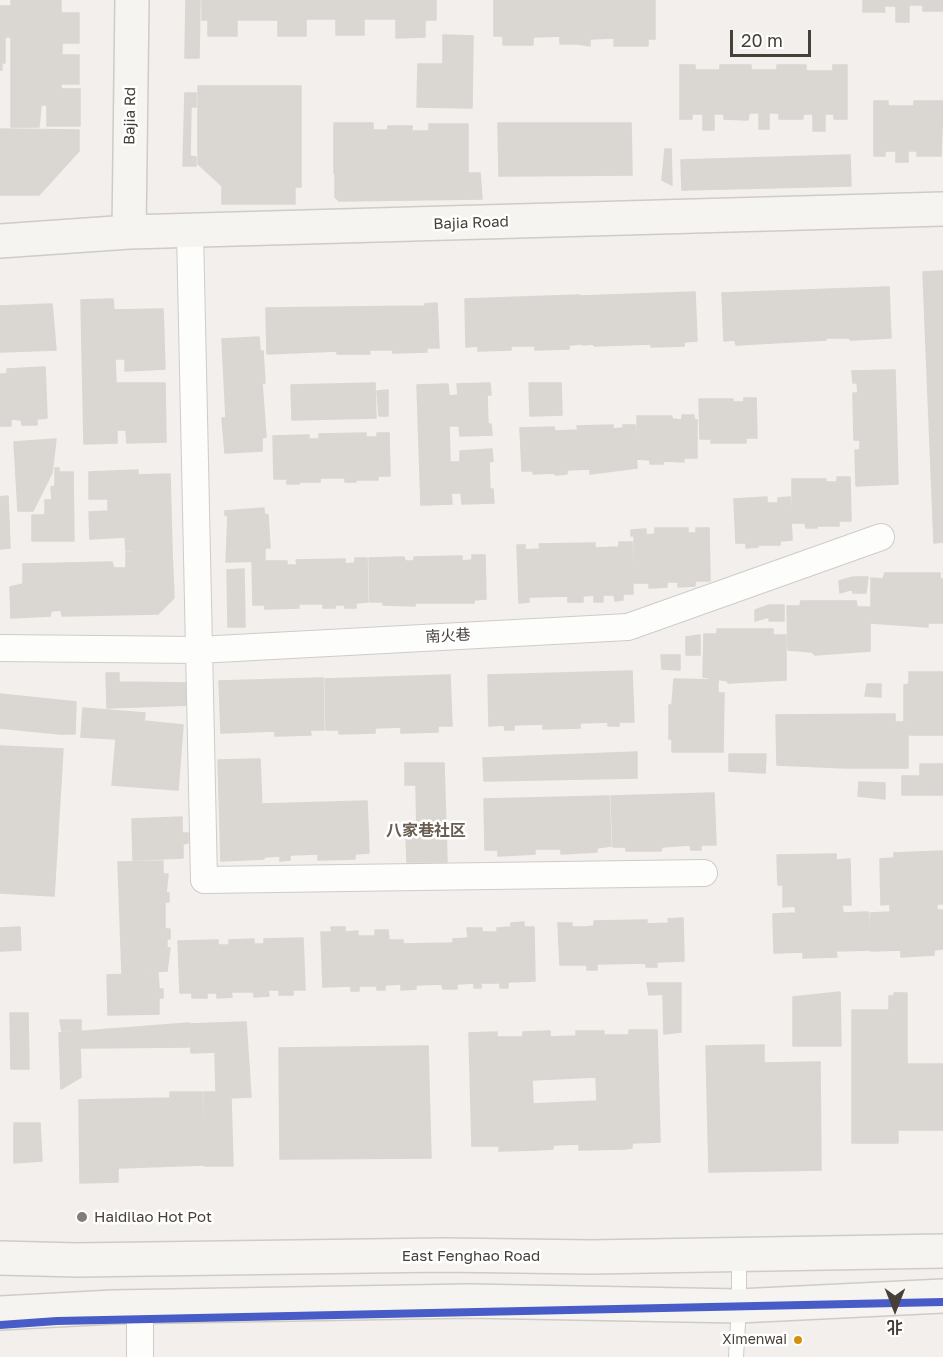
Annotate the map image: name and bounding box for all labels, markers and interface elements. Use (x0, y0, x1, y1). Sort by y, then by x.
scale bar (733, 18, 814, 56)
text: 20 m (741, 29, 783, 51)
street label: Bajia Rd (120, 87, 140, 145)
street label: Bajia Road (433, 213, 509, 233)
street label: 南火巷 (425, 626, 471, 646)
district label: 八家巷社区 (386, 821, 466, 841)
place label: Haidilao Hot Pot (94, 1208, 212, 1226)
marker: Haidilao Hot Pot (75, 1210, 89, 1224)
street label: East Fenghao Road (402, 1247, 540, 1265)
north arrow (865, 1279, 925, 1339)
text: 北 (887, 1317, 903, 1337)
place label: Ximenwai (722, 1332, 787, 1348)
marker: Ximenwai (792, 1334, 804, 1346)

